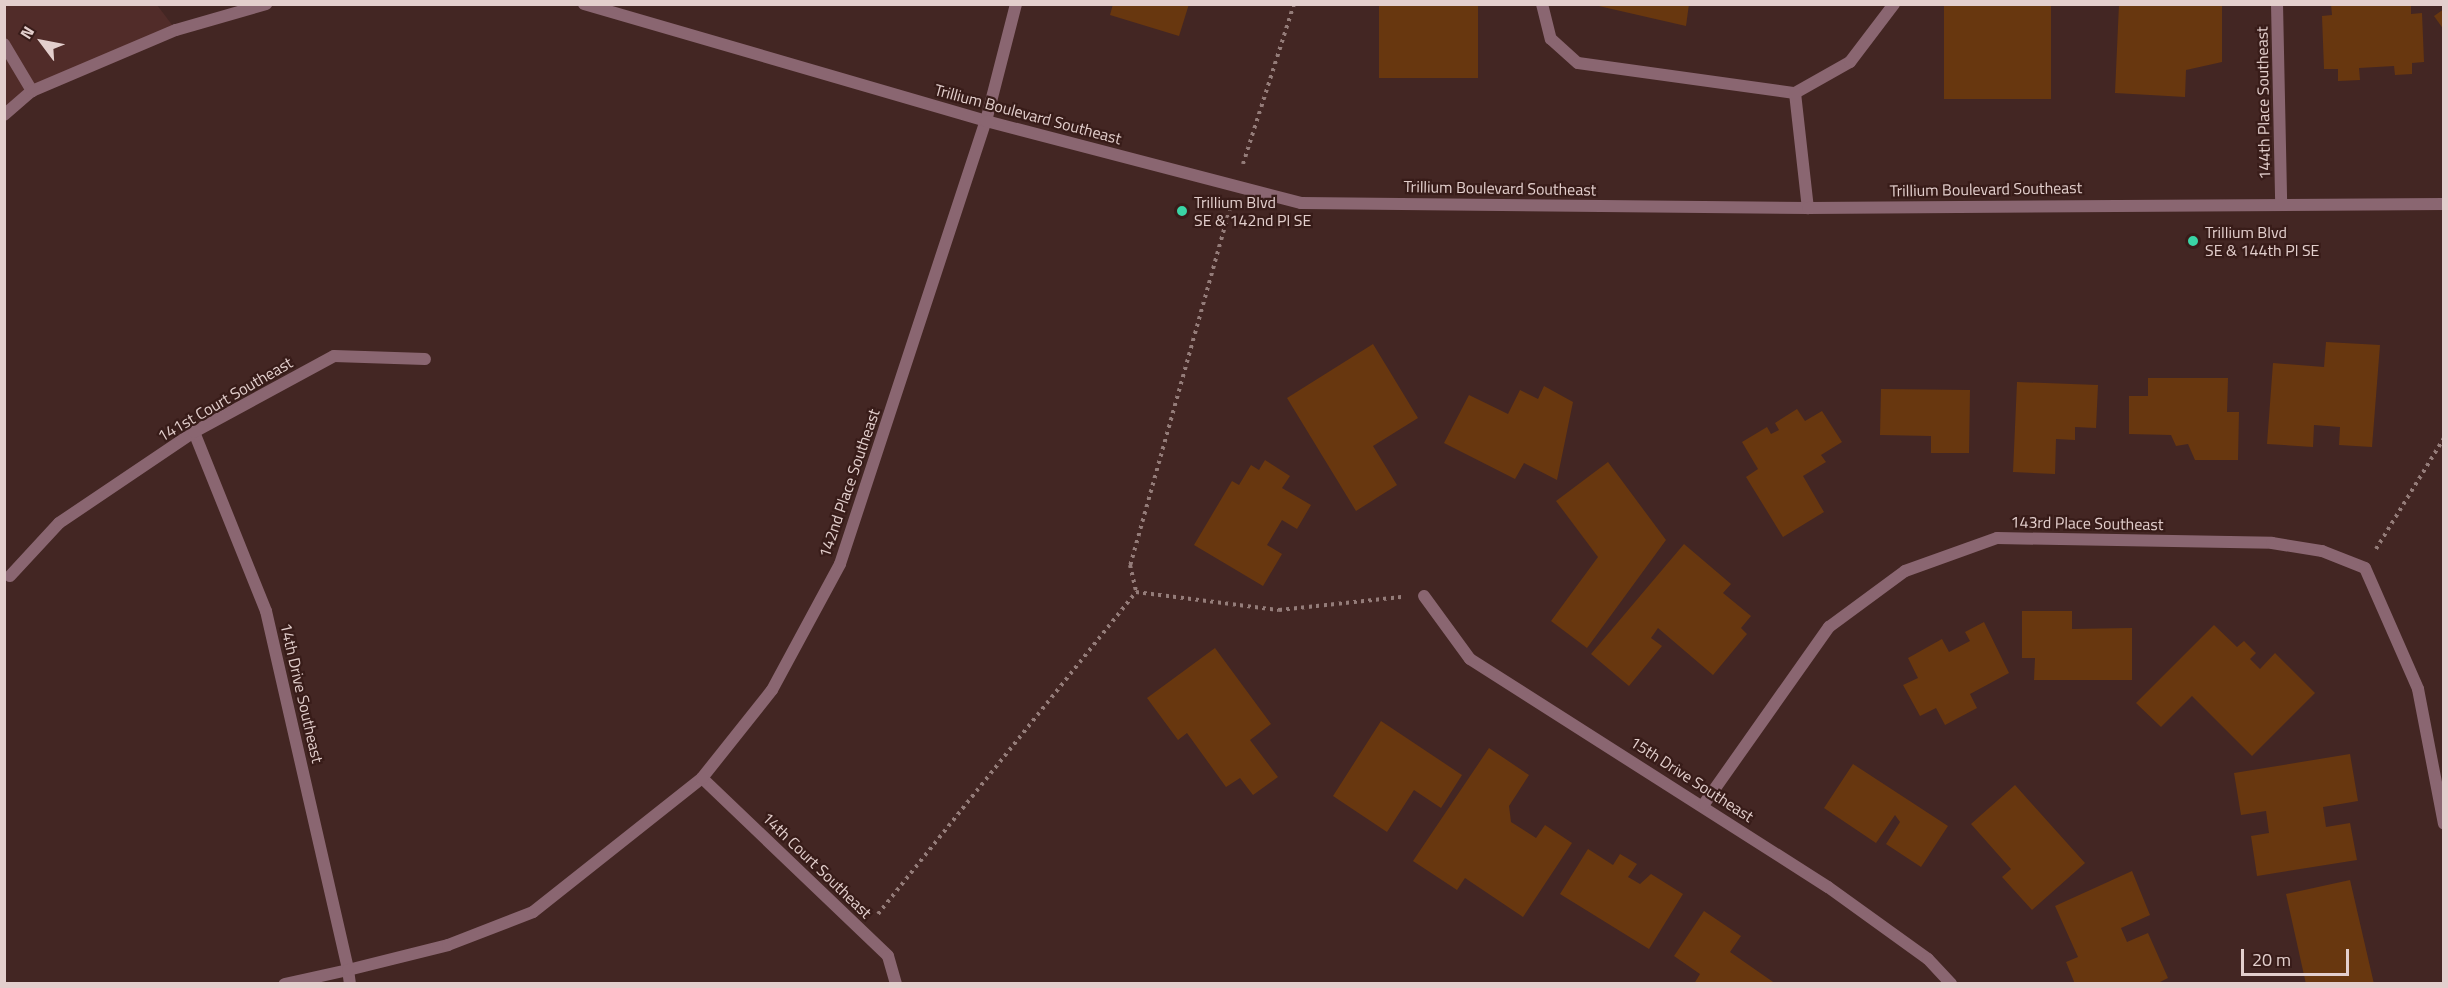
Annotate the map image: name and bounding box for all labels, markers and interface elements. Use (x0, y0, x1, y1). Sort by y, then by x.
north arrow (12, 12, 72, 72)
text: N (14, 21, 40, 44)
street label: 144th Place Southeast (2252, 26, 2274, 180)
street label: Trillium Boulevard Southeast (932, 80, 1124, 148)
street label: Trillium Boulevard Southeast (1404, 177, 1596, 199)
street label: Trillium Boulevard Southeast (1890, 178, 2082, 200)
place label: Trillium Blvd SE & 142nd Pl SE (1194, 192, 1311, 230)
marker: Trillium Blvd SE & 142nd Pl SE (1175, 204, 1189, 218)
place label: Trillium Blvd SE & 144th Pl SE (2205, 222, 2319, 260)
marker: Trillium Blvd SE & 144th Pl SE (2186, 234, 2200, 248)
street label: 141st Court Southeast (154, 353, 296, 445)
street label: 142nd Place Southeast (815, 406, 883, 560)
street label: 143rd Place Southeast (2010, 512, 2164, 534)
street label: 14th Drive Southeast (277, 621, 327, 765)
street label: 15th Drive Southeast (1627, 732, 1757, 826)
street label: 14th Court Southeast (758, 808, 876, 922)
scale bar (2244, 937, 2352, 975)
text: 20 m (2252, 946, 2291, 973)

